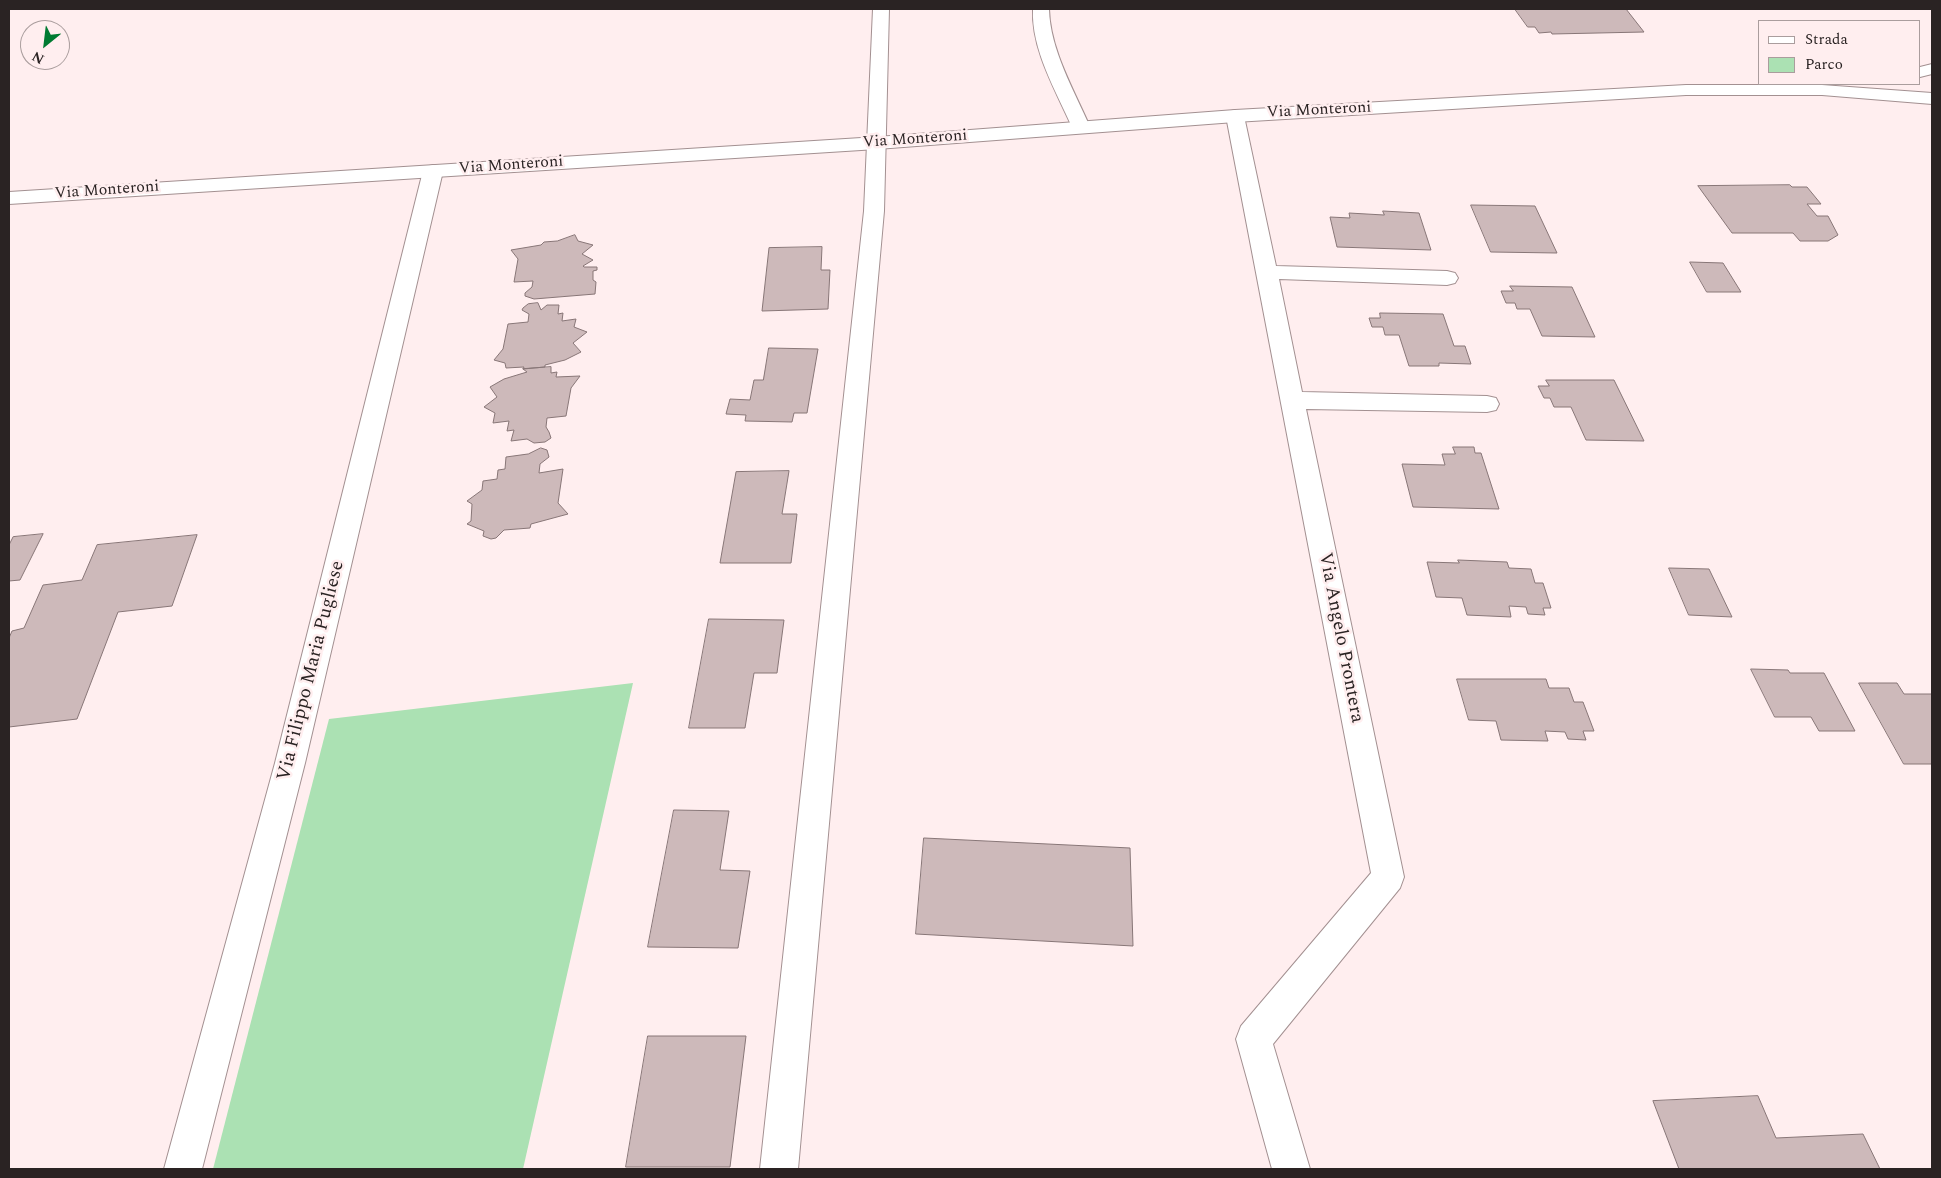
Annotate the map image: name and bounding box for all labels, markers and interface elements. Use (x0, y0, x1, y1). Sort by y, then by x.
north arrow (20, 20, 70, 70)
legend (1758, 20, 1921, 85)
text: Strada (1805, 28, 1848, 51)
text: N (28, 46, 48, 70)
text: Parco (1805, 53, 1843, 76)
street label: Via Monteroni (1266, 99, 1372, 123)
street label: Via Monteroni (862, 127, 968, 153)
street label: Via Monteroni (458, 153, 564, 179)
street label: Via Monteroni (54, 178, 160, 204)
street label: Via Angelo Prontera (1312, 551, 1368, 725)
street label: Via Filippo Maria Pugliese (274, 559, 350, 783)

